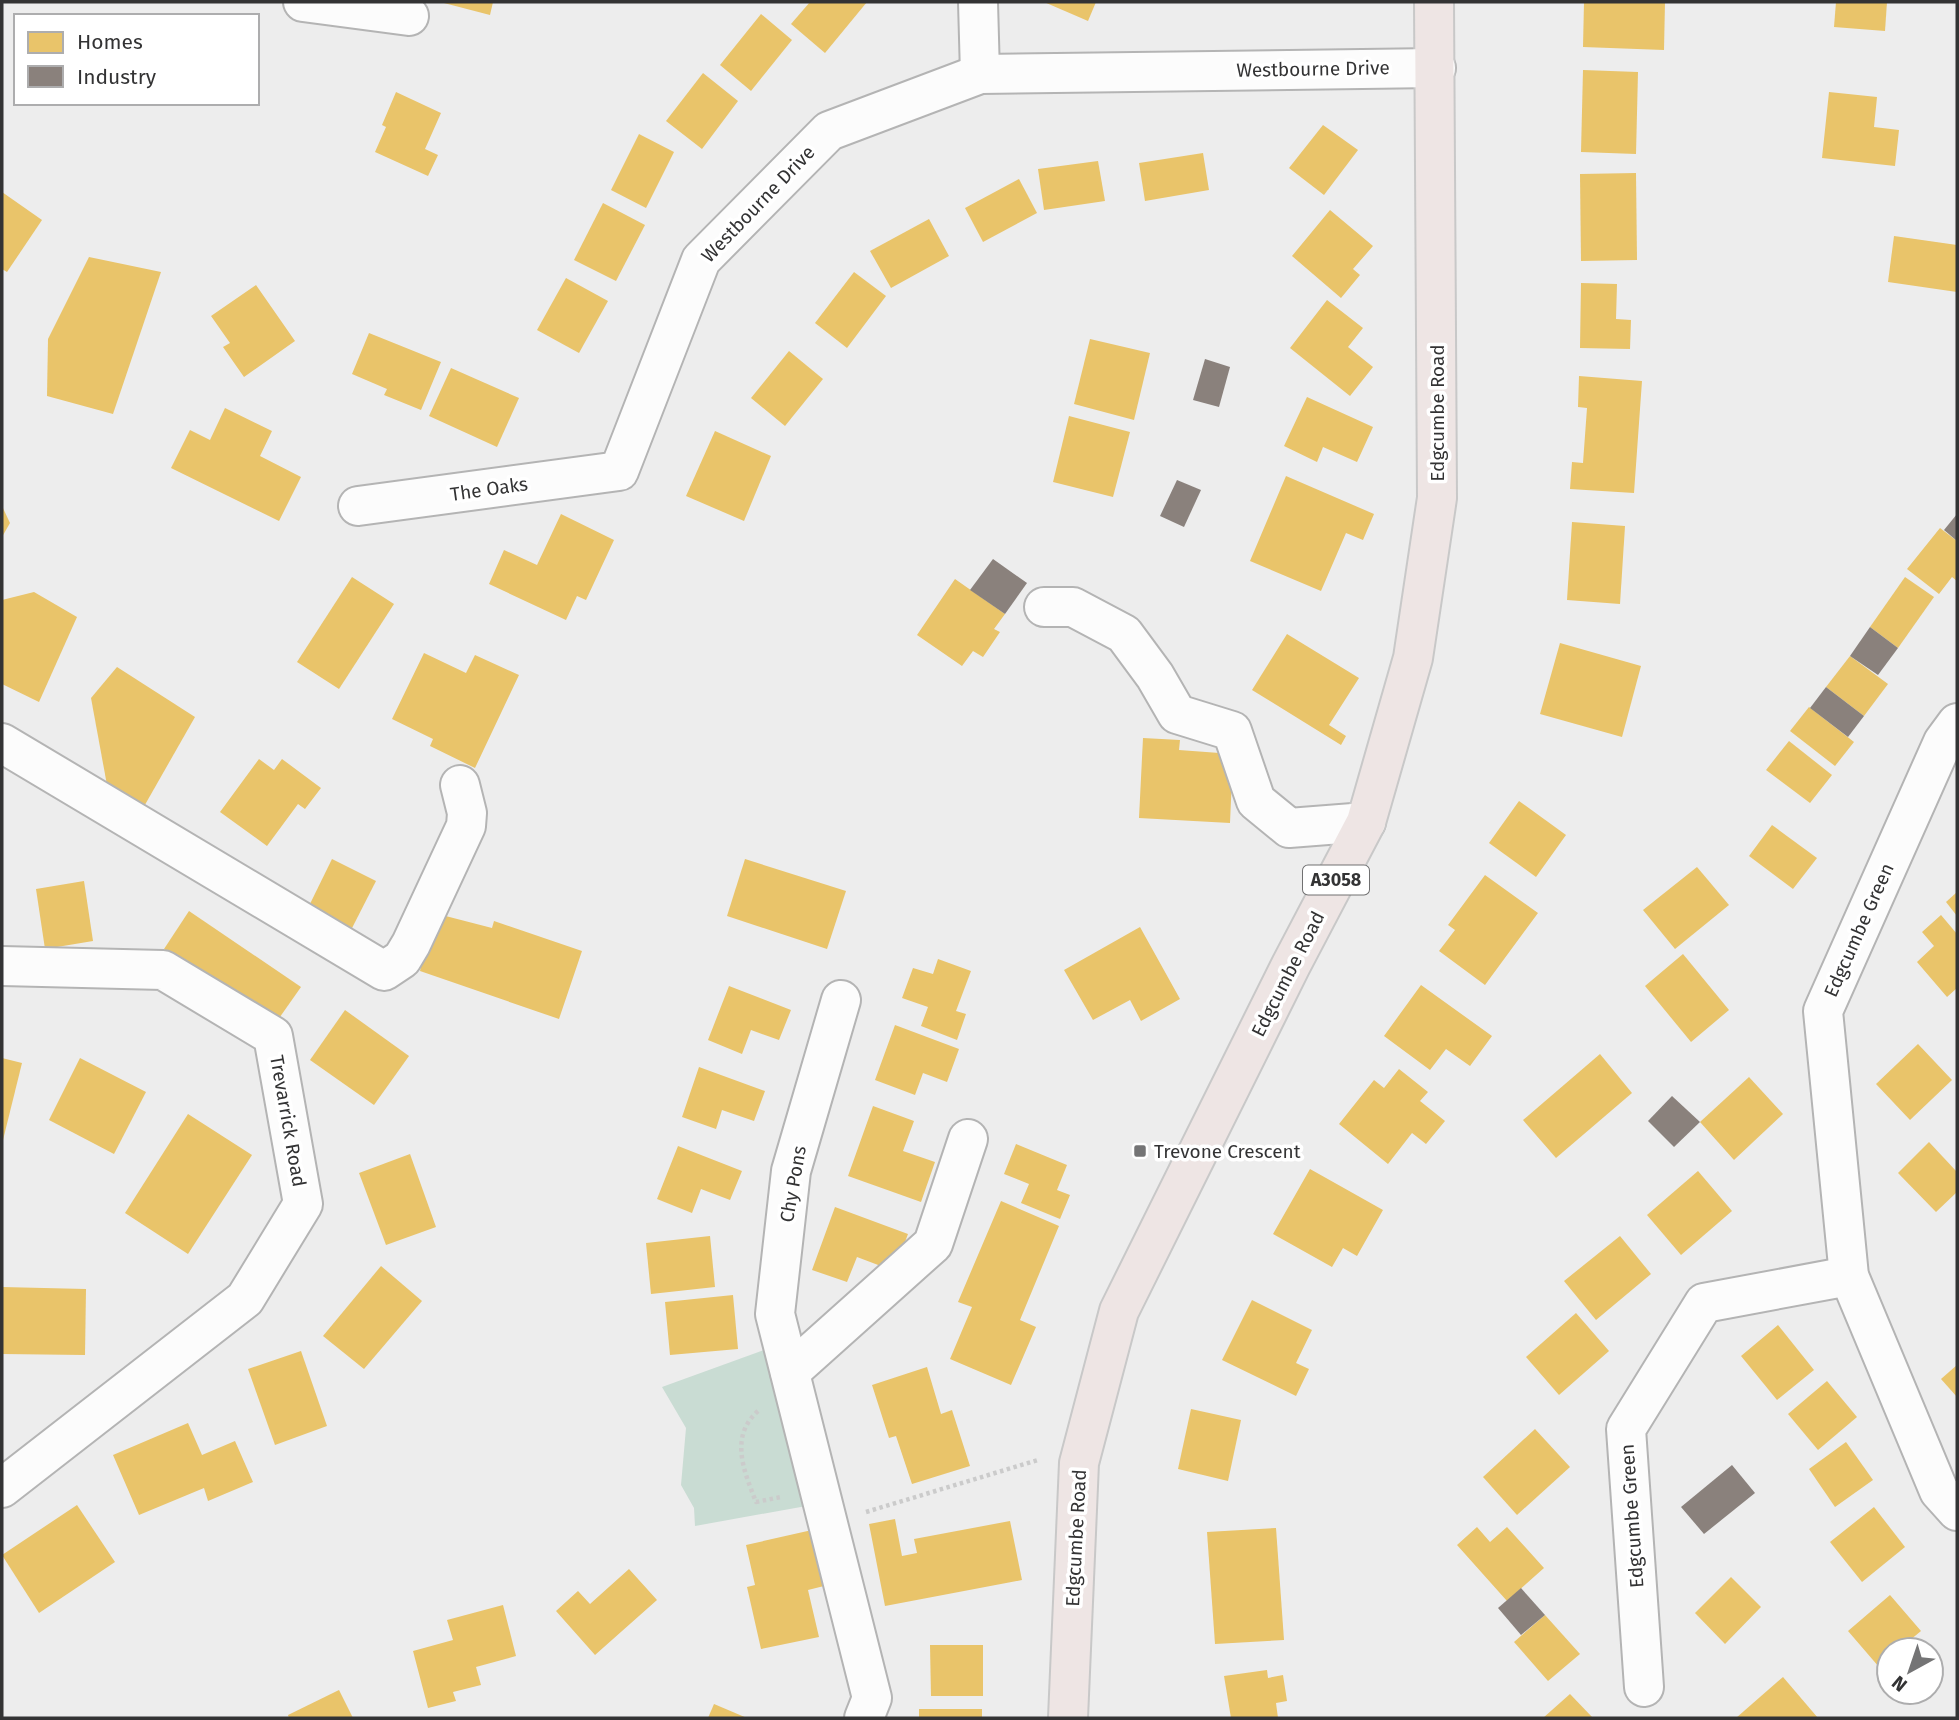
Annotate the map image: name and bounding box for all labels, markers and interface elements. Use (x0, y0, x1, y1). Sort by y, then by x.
legend (14, 14, 259, 105)
text: Homes (77, 29, 143, 55)
street label: Westbourne Drive (1236, 56, 1390, 82)
text: Industry (77, 64, 157, 90)
street label: Westbourne Drive (696, 141, 820, 267)
street label: Edgcumbe Road (1426, 344, 1449, 482)
street label: The Oaks (449, 472, 529, 506)
street label: Edgcumbe Green (1819, 859, 1899, 1001)
road number: A3058 (1303, 866, 1369, 894)
street label: Edgcumbe Road (1247, 908, 1329, 1040)
street label: Trevarrick Road (265, 1053, 311, 1189)
place label: Trevone Crescent (1154, 1140, 1301, 1163)
marker: Trevone Crescent (1132, 1143, 1148, 1159)
street label: Chy Pons (775, 1144, 811, 1224)
street label: Edgcumbe Green (1615, 1443, 1649, 1589)
street label: Edgcumbe Road (1061, 1469, 1091, 1607)
north arrow (1875, 1636, 1945, 1706)
text: N (1887, 1671, 1912, 1697)

